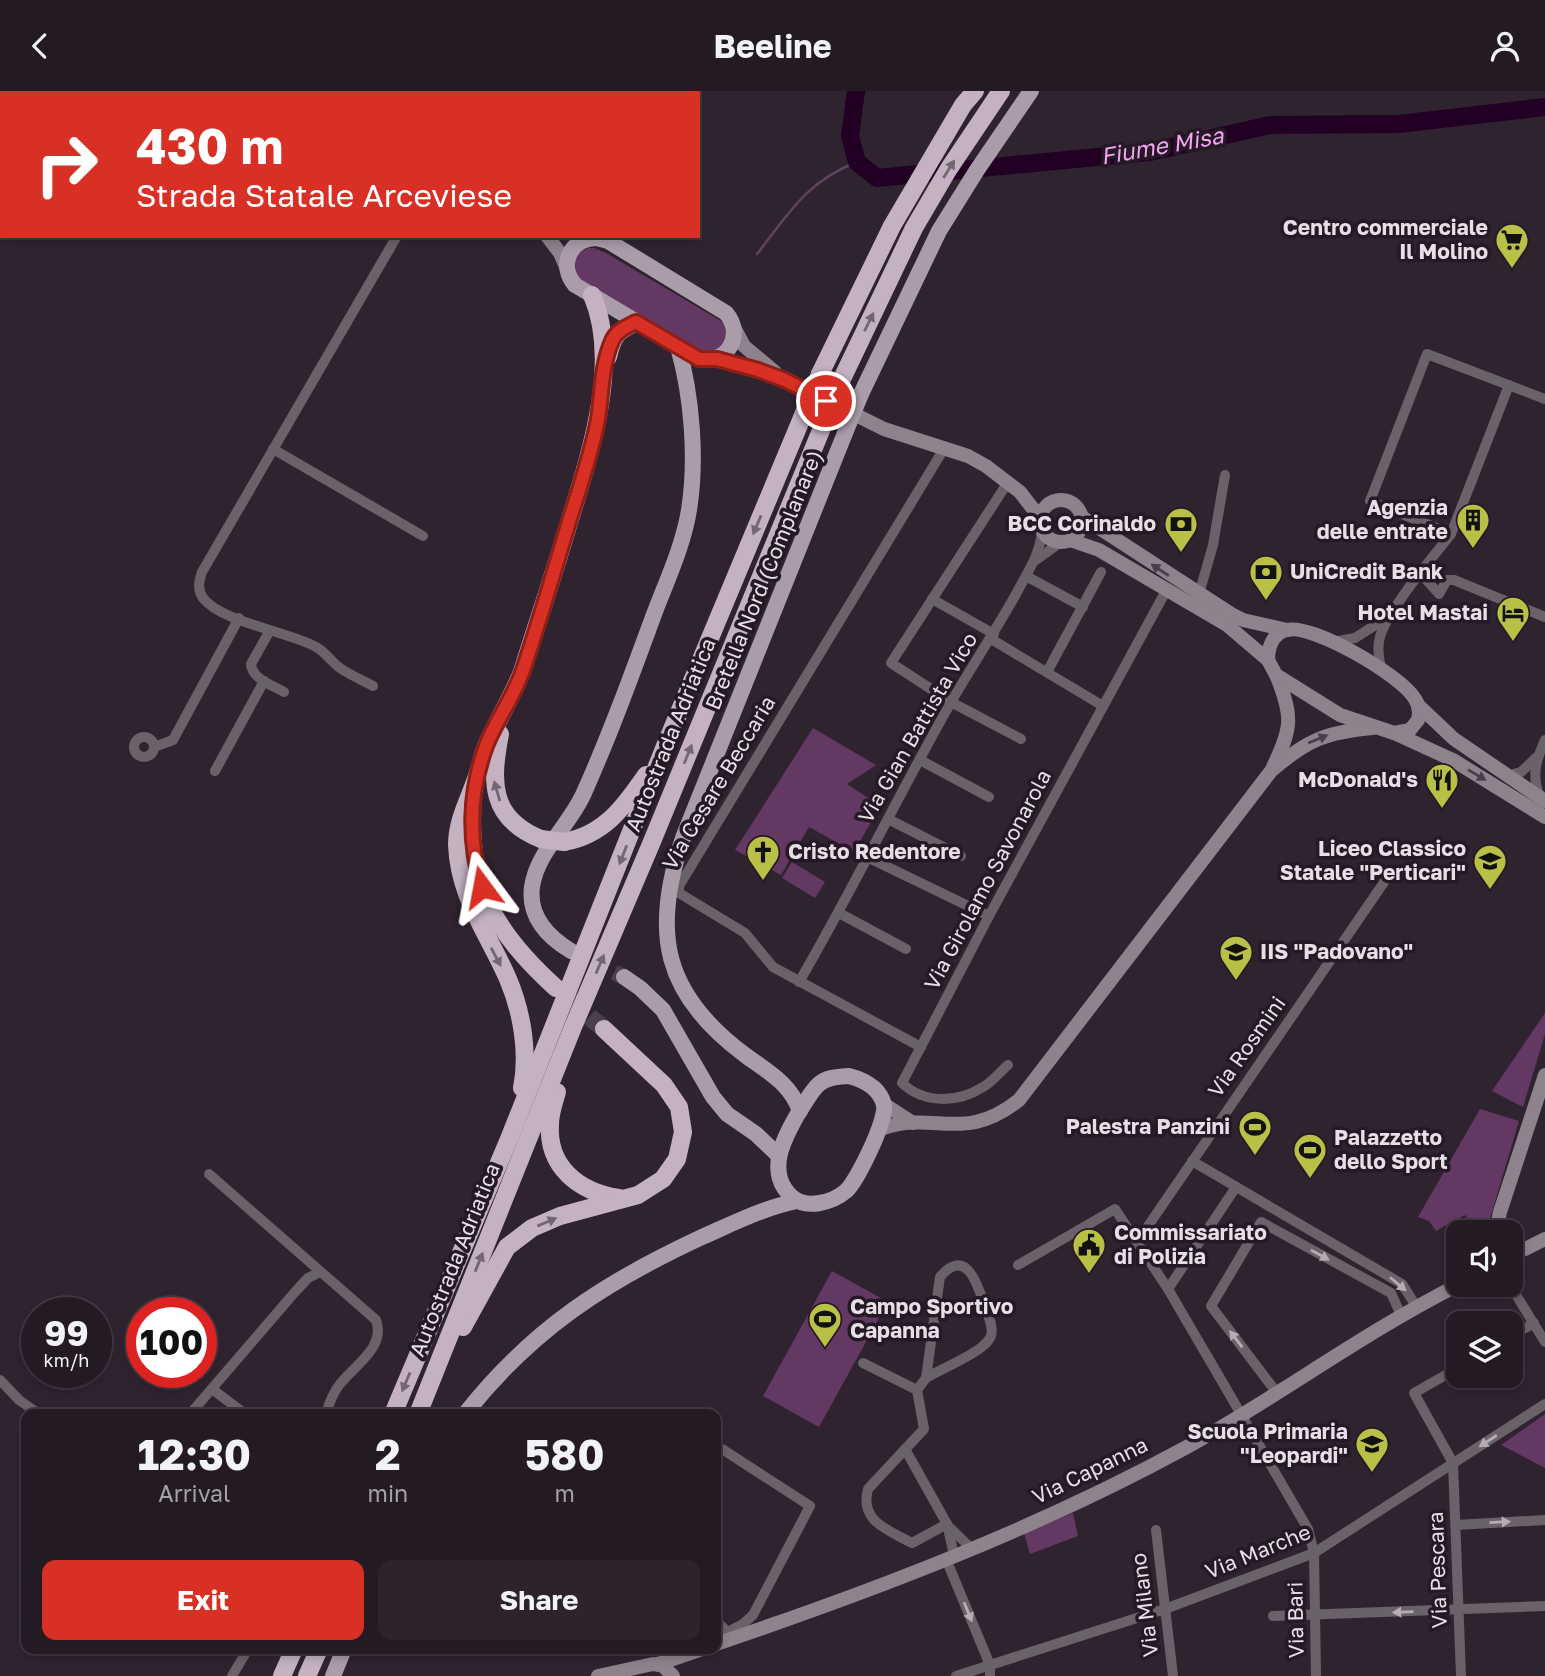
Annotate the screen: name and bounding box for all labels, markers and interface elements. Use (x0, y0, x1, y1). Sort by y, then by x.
icon: back (21, 27, 59, 65)
text: Beeline (713, 27, 832, 65)
icon: person (1486, 27, 1524, 65)
text: 430 m (136, 116, 284, 175)
icon: right (21, 119, 112, 210)
water label: Fiume Misa (1098, 120, 1226, 170)
one-way arrow (942, 160, 955, 179)
text: Strada Statale Arceviese (136, 176, 512, 214)
place label: Centro commerciale Il Molino (1283, 214, 1488, 264)
supermarket icon: Centro commerciale Il Molino (1493, 221, 1531, 270)
one-way arrow (864, 312, 875, 332)
pin (796, 371, 856, 431)
icon: arrive (807, 382, 845, 420)
street label: Bretella Nord (Complanare) (699, 446, 827, 713)
place label: Agenzia delle entrate (1317, 494, 1448, 544)
building icon: Agenzia delle entrate (1454, 501, 1492, 550)
bank icon: BCC Corinaldo (1162, 505, 1200, 554)
place label: BCC Corinaldo (1007, 510, 1156, 536)
one-way arrow (752, 515, 763, 536)
bank icon: UniCredit Bank (1247, 553, 1285, 602)
place label: UniCredit Bank (1290, 558, 1443, 584)
one-way arrow (1151, 563, 1170, 576)
hotel icon: Hotel Mastai (1494, 594, 1532, 643)
place label: Hotel Mastai (1358, 599, 1488, 625)
street label: Via Gian Battista Vico (852, 628, 982, 827)
street label: Autostrada Adriatica (619, 634, 721, 835)
street label: Via Cesare Beccaria (656, 691, 780, 874)
one-way arrow (1308, 734, 1329, 745)
one-way arrow (682, 744, 693, 765)
restaurant icon: McDonald's (1423, 761, 1461, 810)
street label: Via Girolamo Savonarola (918, 765, 1056, 994)
place label: McDonald's (1298, 766, 1418, 792)
one-way arrow (1467, 768, 1486, 781)
one-way arrow (491, 780, 502, 802)
church icon: Cristo Redentore (744, 833, 782, 882)
place label: Liceo Classico Statale "Perticari" (1280, 835, 1466, 885)
place label: Cristo Redentore (788, 838, 961, 864)
school or university icon: Liceo Classico Statale "Perticari" (1471, 842, 1509, 891)
one-way arrow (617, 845, 628, 866)
position arrow (445, 850, 519, 924)
school or university icon: IIS "Padovano" (1217, 933, 1255, 982)
place label: IIS "Padovano" (1260, 938, 1413, 964)
one-way arrow (490, 947, 502, 967)
one-way arrow (594, 953, 605, 974)
street label: Via Rosmini (1202, 991, 1290, 1102)
sports icon: Palestra Panzini (1236, 1108, 1274, 1157)
place label: Palestra Panzini (1066, 1113, 1230, 1139)
place label: Palazzetto dello Sport (1334, 1124, 1448, 1174)
sports icon: Palazzetto dello Sport (1291, 1131, 1329, 1180)
street label: Autostrada Adriatica (403, 1159, 505, 1360)
one-way arrow (536, 1216, 557, 1227)
place label: Commissariato di Polizia (1114, 1219, 1267, 1269)
map controls (1446, 1220, 1523, 1388)
button: sound (1446, 1220, 1523, 1297)
public building icon: Commissariato di Polizia (1070, 1226, 1108, 1275)
one-way arrow (1311, 1249, 1330, 1261)
one-way arrow (473, 1252, 484, 1273)
one-way arrow (1388, 1276, 1406, 1291)
place label: Campo Sportivo Capanna (850, 1293, 1013, 1343)
speed limit sign: 100 (126, 1297, 217, 1388)
sports icon: Campo Sportivo Capanna (806, 1300, 844, 1349)
button: layers (1446, 1311, 1523, 1388)
text: 99 (44, 1312, 89, 1354)
one-way arrow (1228, 1330, 1243, 1348)
text: km/h (44, 1349, 89, 1371)
one-way arrow (400, 1371, 411, 1392)
place label: Scuola Primaria "Leopardi" (1188, 1418, 1348, 1468)
school or university icon: Scuola Primaria "Leopardi" (1353, 1425, 1391, 1474)
text: 12:30 (137, 1429, 251, 1479)
text: 2 (375, 1429, 401, 1479)
text: 580 (525, 1429, 605, 1479)
street label: Via Capanna (1027, 1431, 1152, 1509)
one-way arrow (1478, 1435, 1497, 1448)
text: Arrival (158, 1479, 230, 1507)
text: min (368, 1479, 408, 1507)
text: m (554, 1479, 575, 1507)
street label: Via Pescara (1422, 1511, 1452, 1629)
one-way arrow (1490, 1517, 1512, 1528)
street label: Via Marche (1201, 1518, 1314, 1584)
street label: Via Milano (1125, 1552, 1163, 1659)
button: Exit (42, 1560, 364, 1640)
button: Share (378, 1560, 700, 1640)
street label: Via Bari (1281, 1582, 1309, 1659)
one-way arrow (962, 1601, 973, 1622)
one-way arrow (1392, 1606, 1414, 1617)

